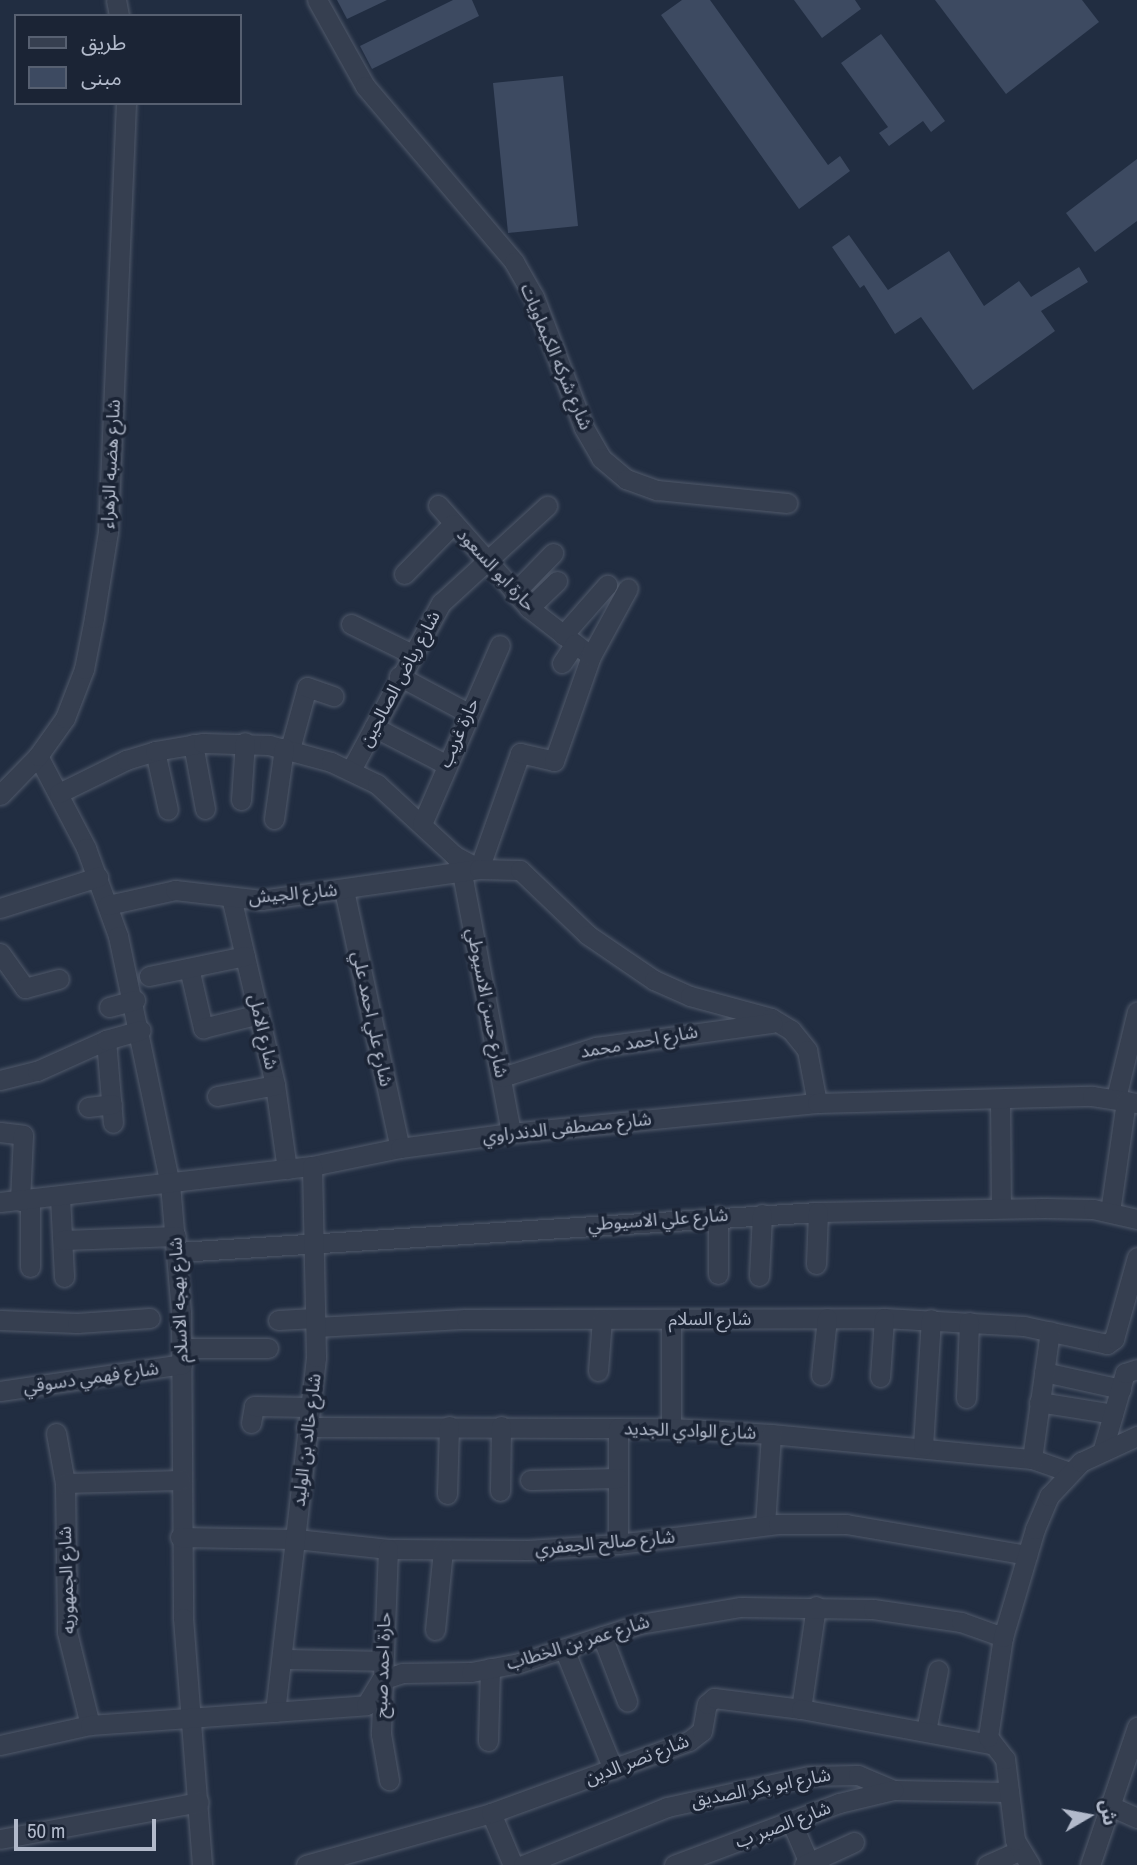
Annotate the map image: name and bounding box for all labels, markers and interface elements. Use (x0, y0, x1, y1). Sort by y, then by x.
legend (14, 14, 242, 105)
text: طريق (81, 28, 126, 57)
text: مبنى (81, 63, 122, 92)
street label: شارع شركه الكيماويات (515, 281, 597, 433)
street label: شارع هضبه الزهراء (97, 399, 125, 529)
street label: حارة ابو السعود (452, 524, 540, 616)
street label: شارع رياض الصالحين (355, 607, 445, 751)
street label: حارة غريب (434, 695, 484, 771)
street label: شارع الجيش (248, 879, 338, 909)
street label: شارع حسن الاسيوطي (462, 926, 512, 1080)
street label: شارع علي احمد علي (347, 949, 397, 1089)
street label: شارع الامل (244, 992, 282, 1072)
street label: شارع احمد محمد (579, 1021, 699, 1063)
street label: شارع مصطفى الدندراوي (481, 1108, 653, 1148)
street label: شارع علي الاسيوطي (587, 1204, 729, 1236)
street label: شارع بهجه الاسلام (165, 1237, 193, 1363)
street label: شارع السلام (669, 1308, 751, 1330)
street label: شارع فهمي دسوقي (22, 1358, 160, 1398)
street label: شارع خالد بن الوليد (288, 1372, 326, 1508)
street label: شارع الوادي الجديد (624, 1418, 756, 1444)
street label: شارع الجمهوريه (54, 1526, 80, 1634)
street label: شارع صالح الجعفري (534, 1526, 676, 1560)
street label: شارع عمر بن الخطاب (504, 1611, 652, 1675)
street label: حارة احمد صبح (370, 1612, 396, 1718)
street label: شارع نصر الدين (582, 1730, 692, 1790)
street label: شارع ابو بكر الصديق (689, 1764, 833, 1812)
north arrow (1053, 1781, 1123, 1851)
street label: شارع الصبر ب (732, 1797, 834, 1853)
text: ش (1094, 1797, 1124, 1827)
scale bar (18, 1806, 159, 1850)
text: 50 m (27, 1816, 65, 1845)

